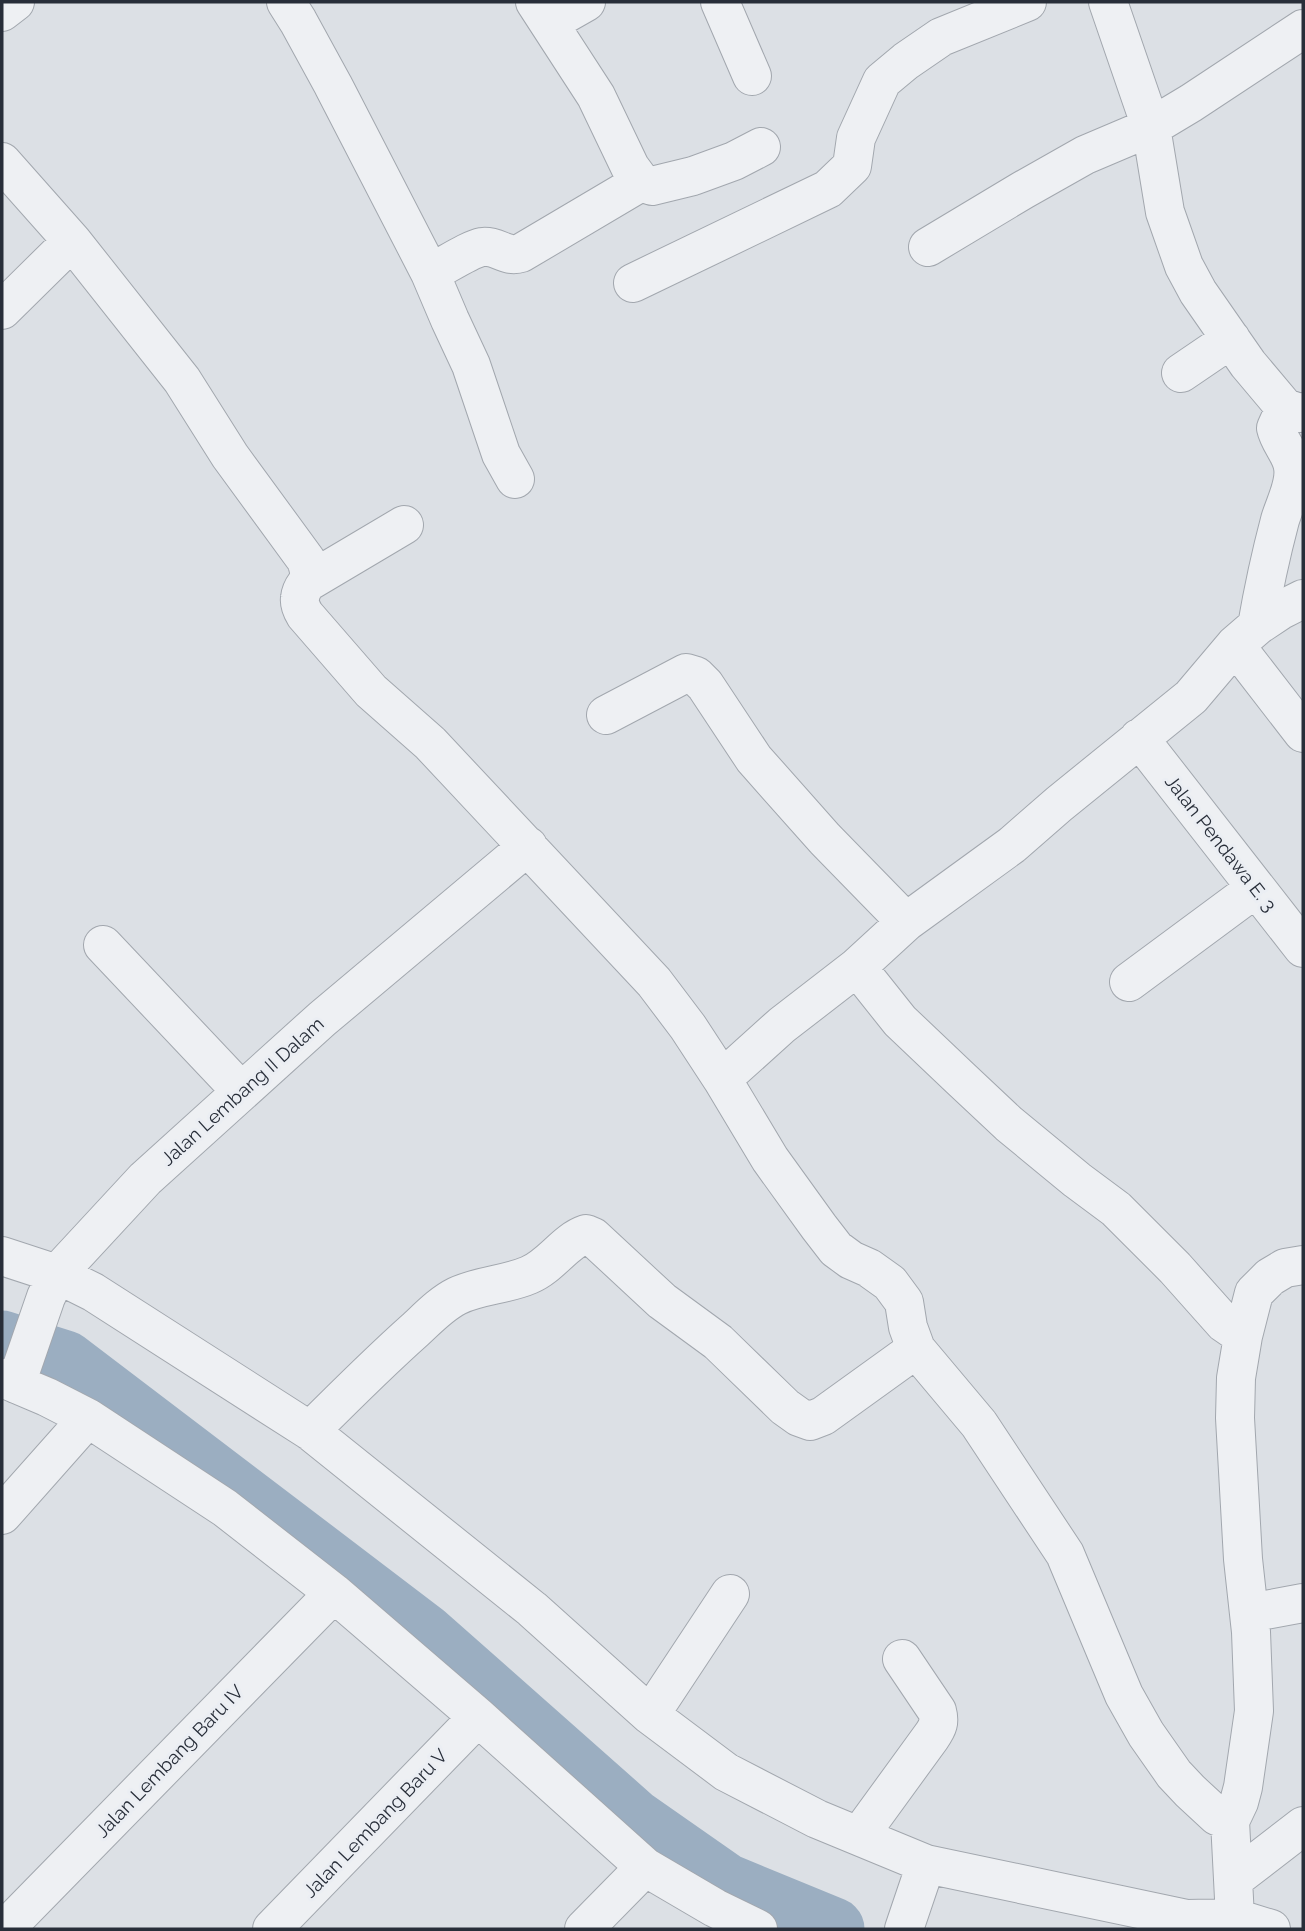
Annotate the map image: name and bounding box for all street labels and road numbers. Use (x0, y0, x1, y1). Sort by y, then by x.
street label: Jalan Pendawa E. 3 (1161, 770, 1281, 916)
street label: Jalan Lembang II Dalam (156, 1012, 328, 1170)
street label: Jalan Lembang Baru IV (90, 1680, 248, 1842)
street label: Jalan Lembang Baru V (298, 1744, 452, 1902)

